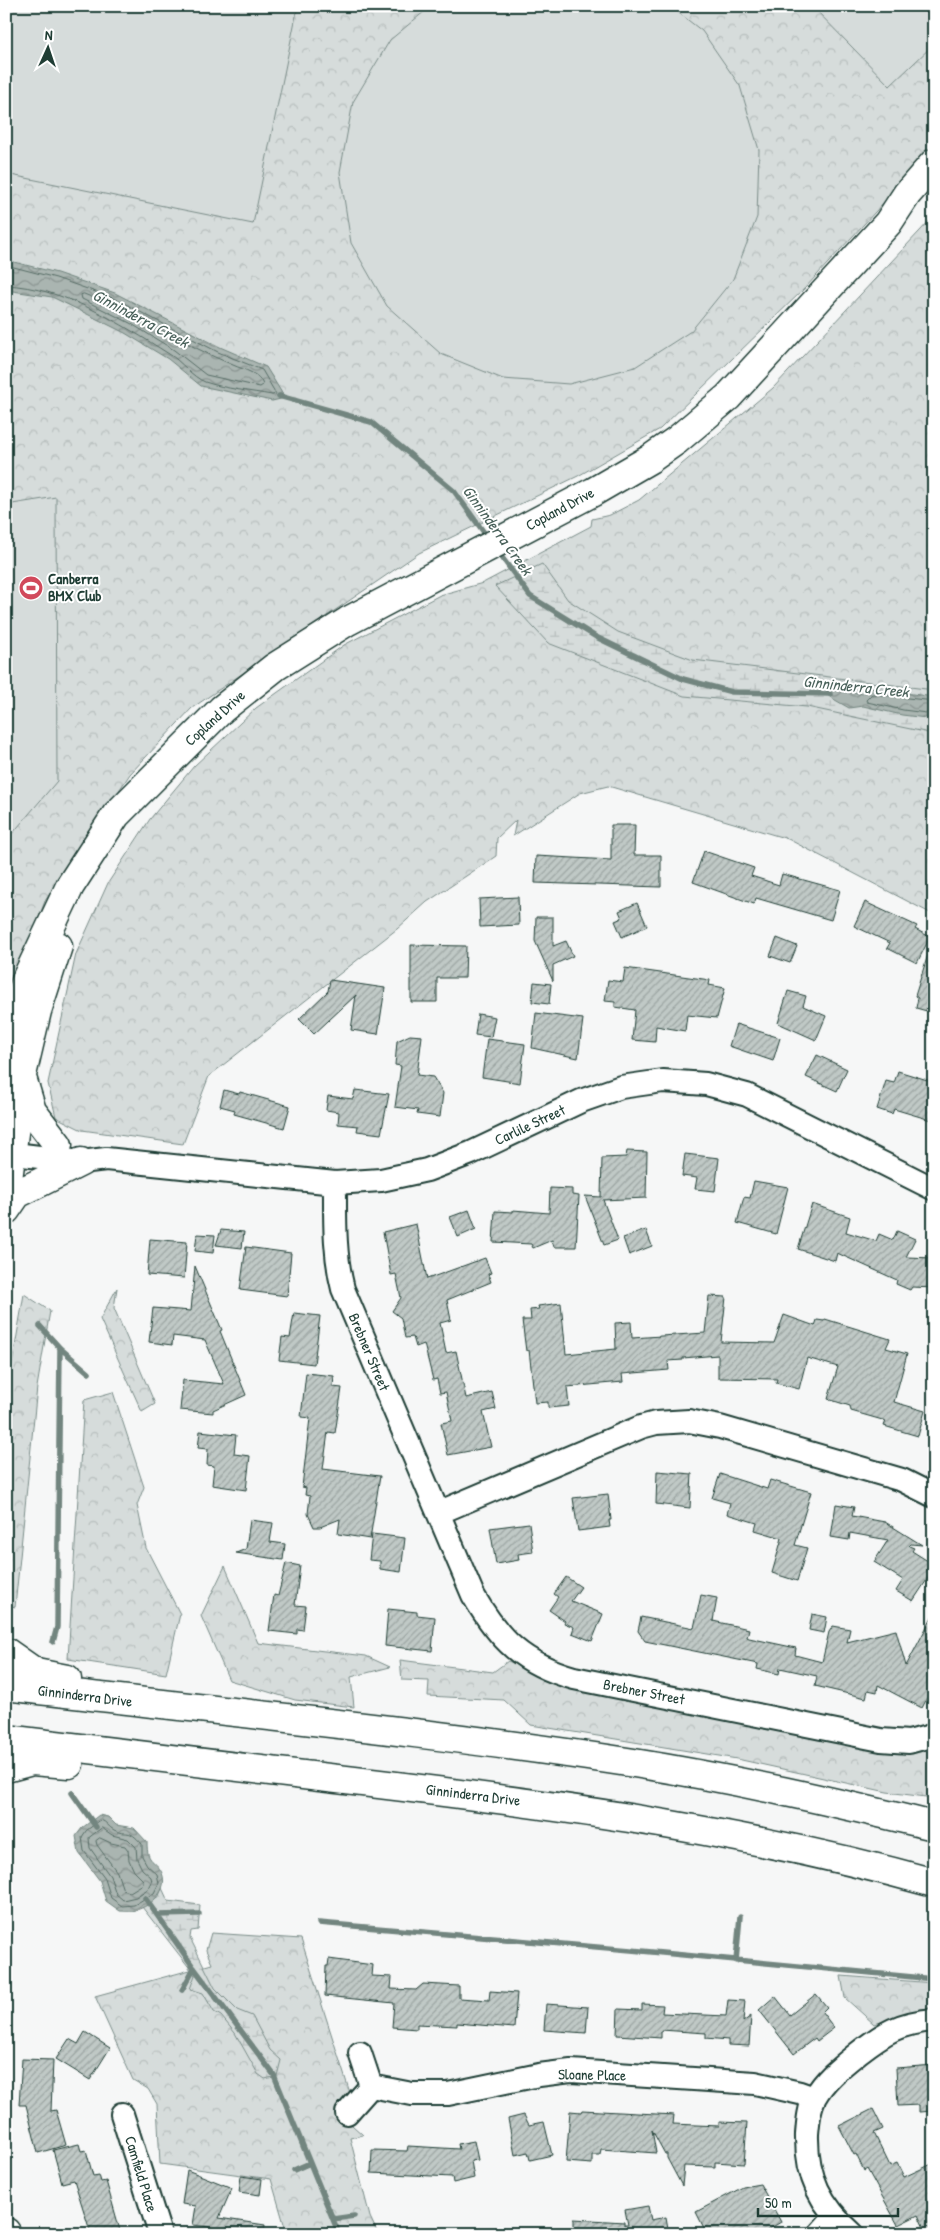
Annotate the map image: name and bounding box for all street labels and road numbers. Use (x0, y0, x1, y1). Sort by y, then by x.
street label: Copland Drive (522, 482, 598, 535)
street label: Copland Drive (180, 685, 250, 750)
street label: Carlile Street (491, 1099, 569, 1150)
street label: Brebner Street (344, 1310, 396, 1395)
street label: Brebner Street (602, 1673, 687, 1710)
street label: Ginninderra Drive (37, 1679, 134, 1712)
street label: Ginninderra Drive (425, 1778, 522, 1811)
street label: Sloane Place (558, 2063, 626, 2086)
street label: Camfield Place (120, 2133, 163, 2214)

